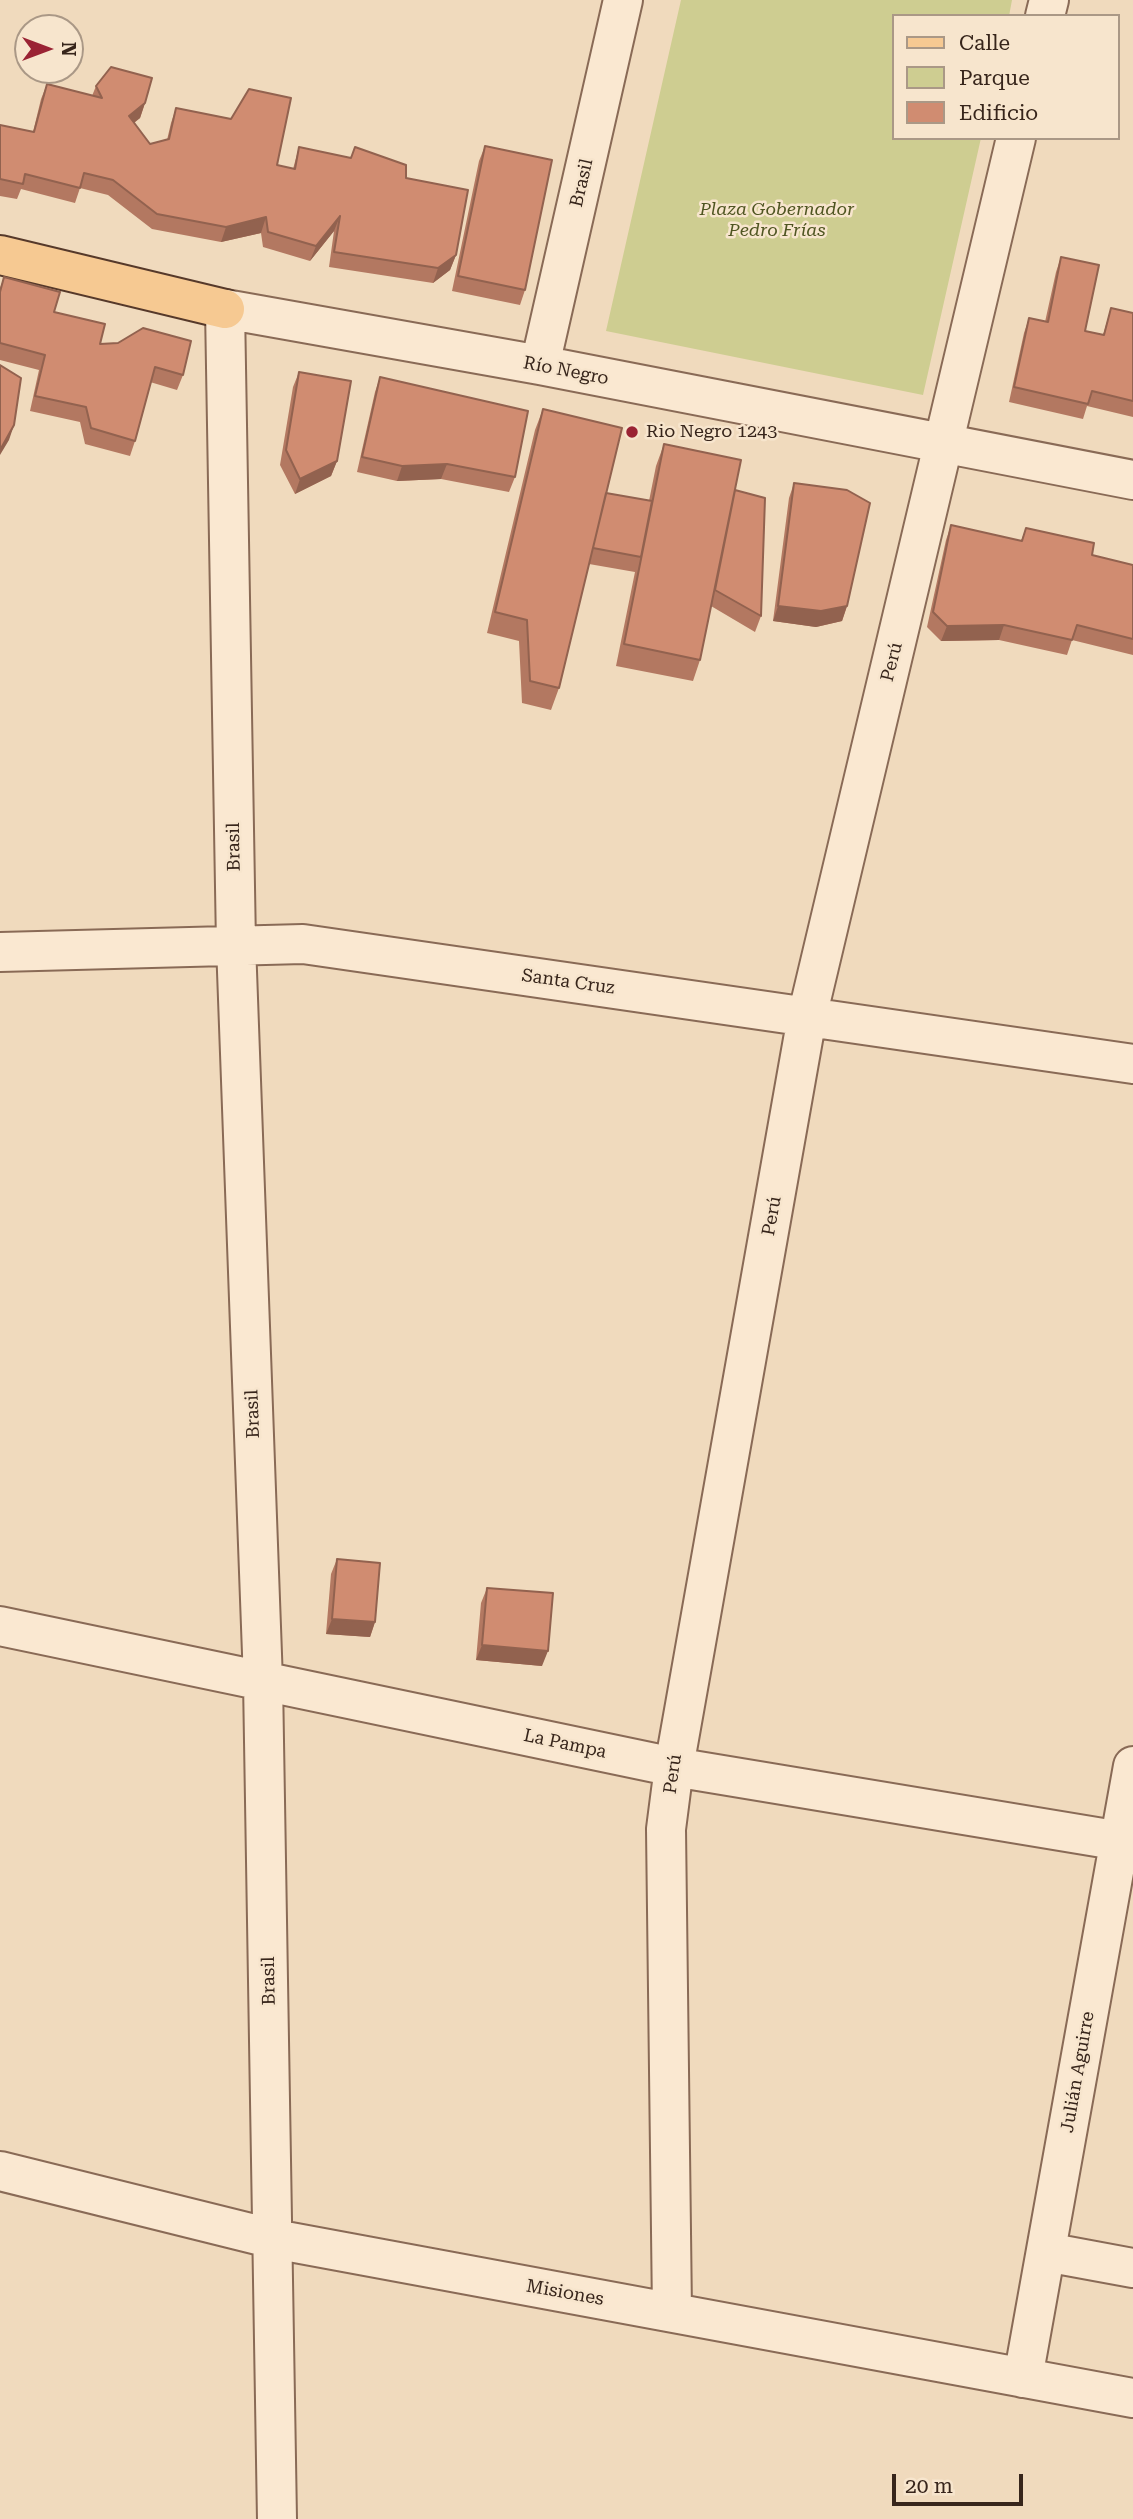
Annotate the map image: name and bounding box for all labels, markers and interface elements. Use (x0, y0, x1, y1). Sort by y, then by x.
north arrow (14, 14, 84, 84)
legend (892, 14, 1119, 140)
text: Calle (959, 31, 1010, 55)
text: N (57, 42, 80, 56)
text: Parque (959, 66, 1030, 90)
text: Edificio (959, 101, 1038, 125)
street label: Brasil (566, 157, 598, 209)
park label: Plaza Gobernador Pedro Frías (699, 199, 855, 242)
street label: Río Negro (522, 352, 610, 390)
place label: Rio Negro 1243 (646, 421, 777, 443)
marker: Rio Negro 1243 (624, 424, 640, 440)
street label: Perú (877, 640, 907, 684)
street label: Brasil (223, 822, 245, 872)
street label: Santa Cruz (520, 965, 616, 999)
street label: Perú (758, 1195, 786, 1237)
street label: Brasil (241, 1389, 265, 1439)
street label: La Pampa (522, 1725, 608, 1763)
street label: Perú (660, 1753, 686, 1795)
street label: Brasil (258, 1956, 280, 2006)
street label: Julián Aguirre (1057, 2010, 1099, 2134)
street label: Misiones (525, 2276, 605, 2310)
scale bar (895, 2460, 1026, 2504)
text: 20 m (905, 2474, 953, 2498)

